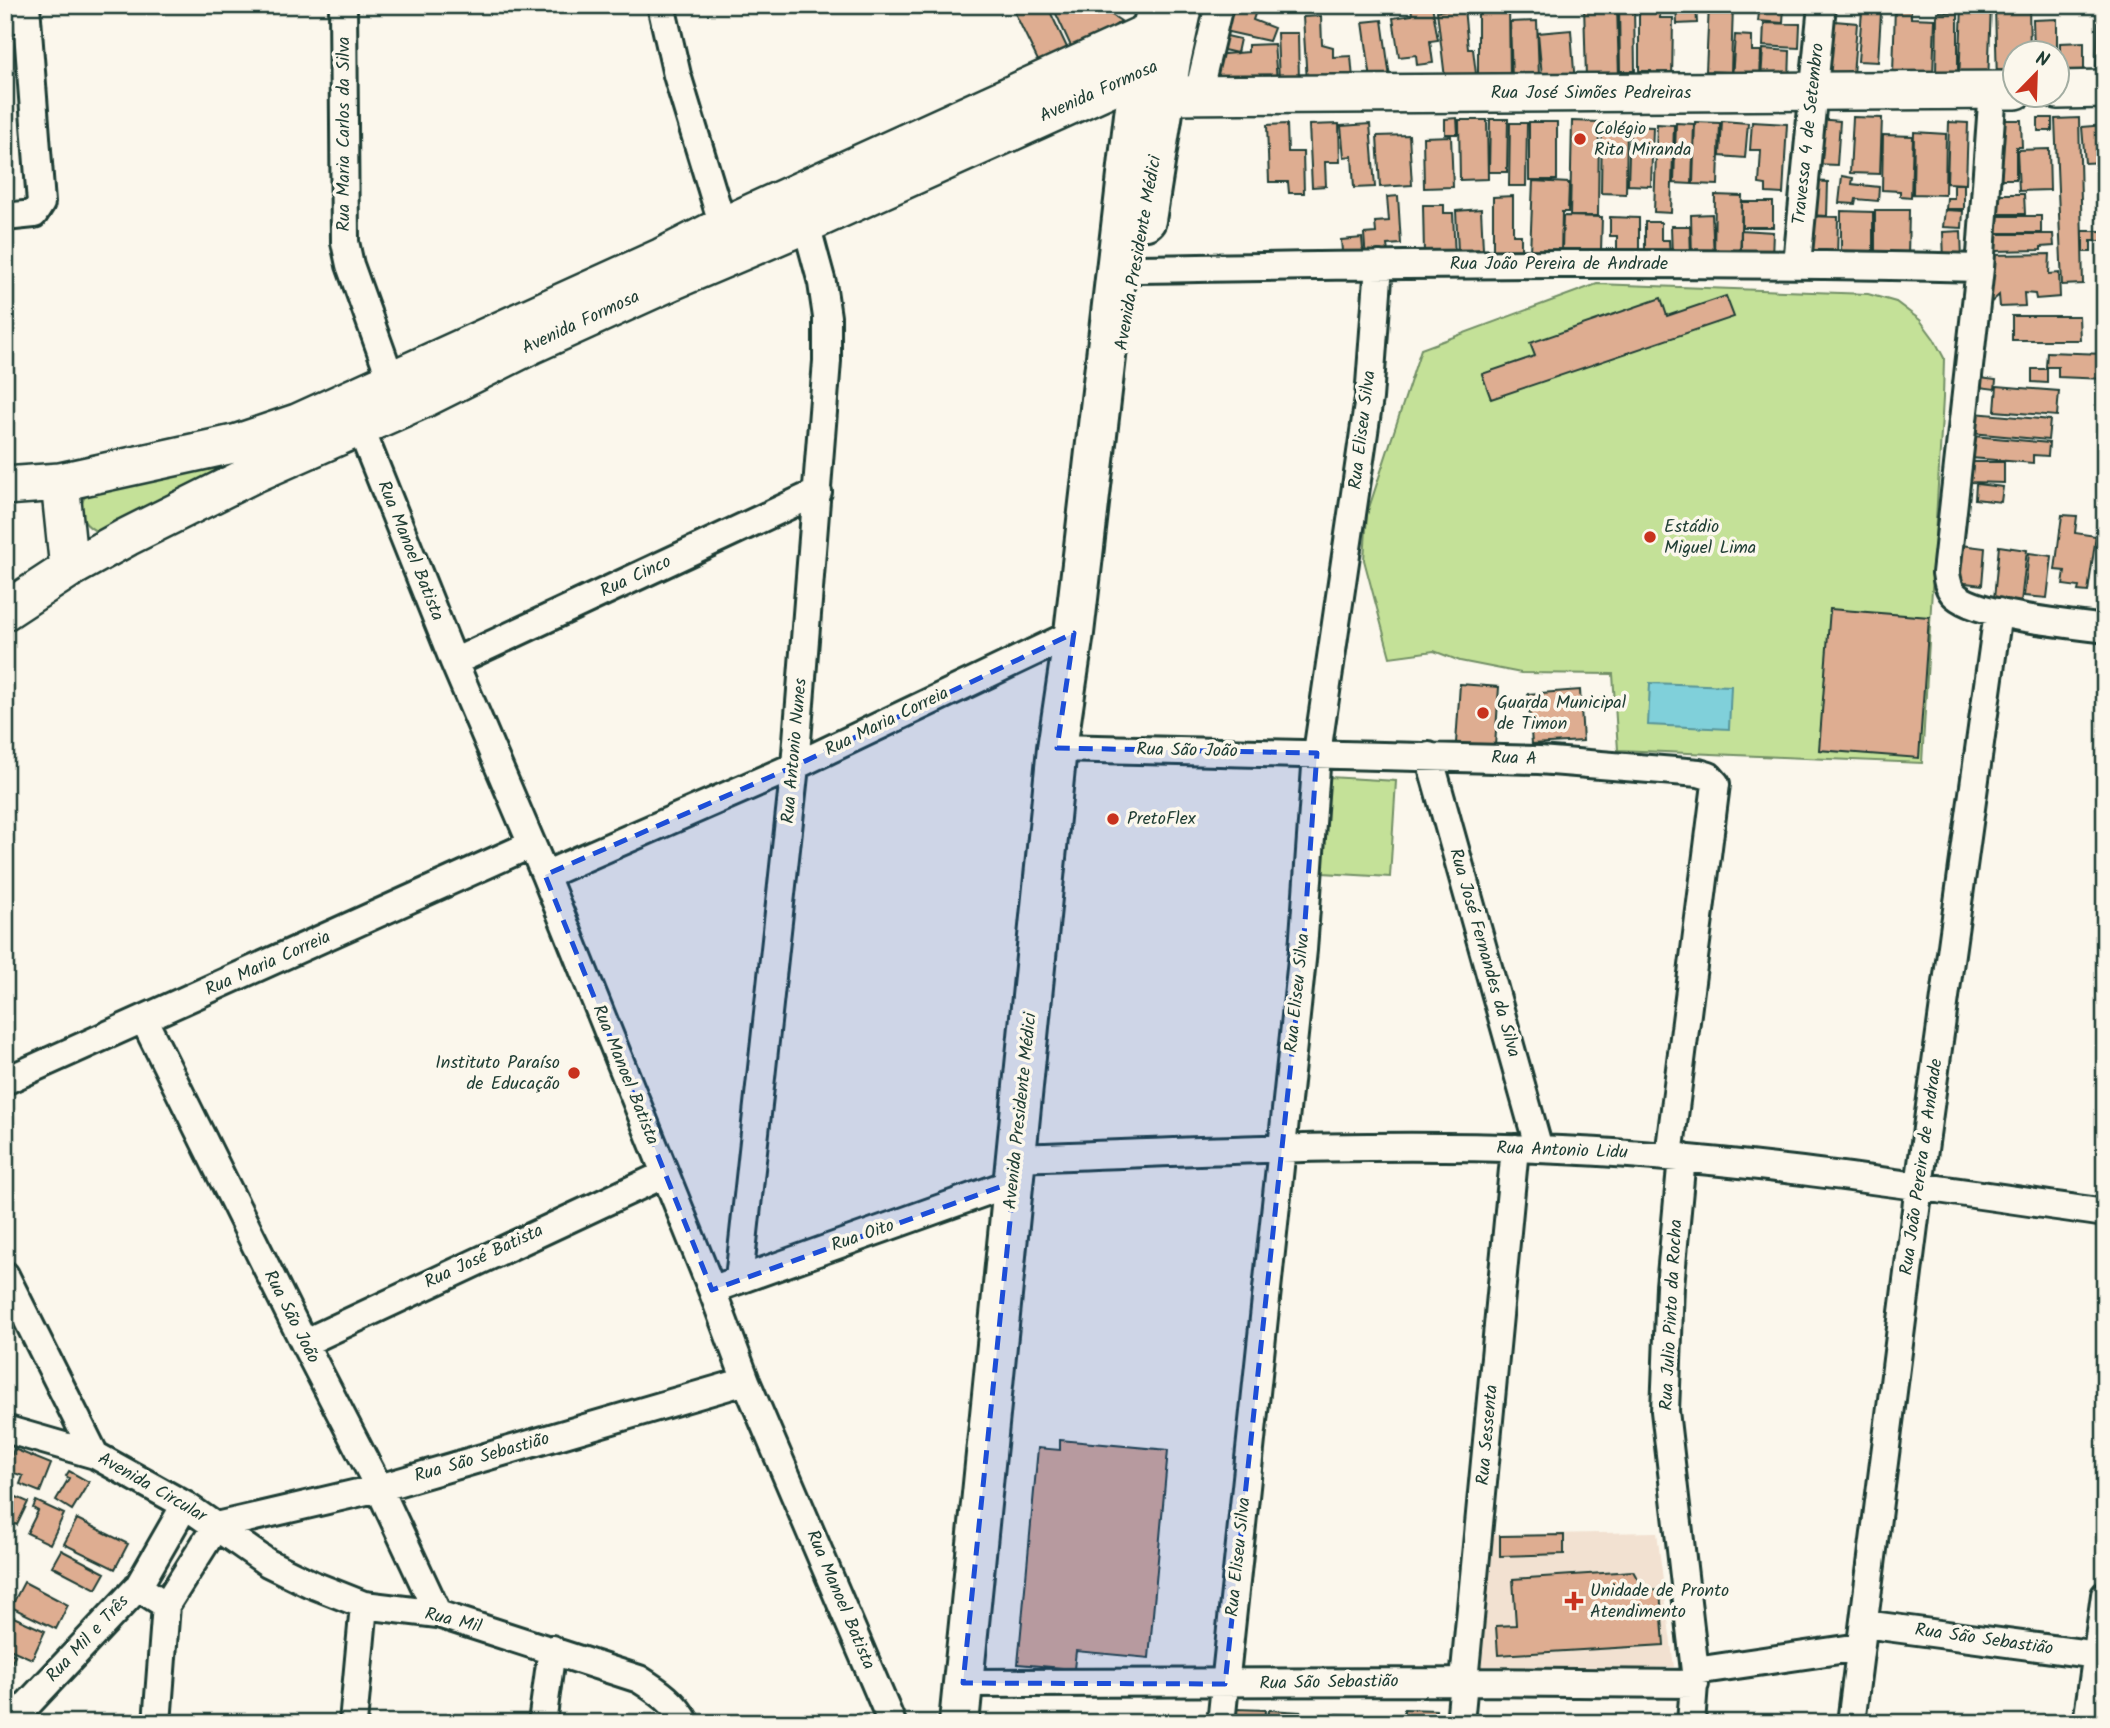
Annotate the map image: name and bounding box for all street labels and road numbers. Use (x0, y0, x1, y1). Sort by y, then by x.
street label: Rua Maria Carlos da Silva (330, 37, 359, 231)
street label: Travessa 4 de Setembro (1785, 42, 1833, 226)
street label: Avenida Formosa (1035, 53, 1163, 131)
street label: Rua José Simões Pedreiras (1491, 79, 1692, 108)
street label: Avenida Presidente Médici (1108, 153, 1171, 353)
street label: Rua João Pereira de Andrade (1450, 250, 1668, 279)
street label: Avenida Formosa (517, 283, 645, 363)
street label: Rua Eliseu Silva (1341, 369, 1385, 491)
street label: Rua Manoel Batista (369, 476, 451, 626)
street label: Rua Cinco (596, 548, 676, 606)
street label: Rua Antonio Nunes (774, 677, 816, 825)
street label: Rua Maria Correia (820, 679, 954, 765)
street label: Rua São João (1136, 736, 1238, 766)
street label: Rua A (1491, 744, 1537, 774)
street label: Rua José Fernandes da Silva (1440, 845, 1528, 1061)
street label: Rua Maria Correia (200, 923, 336, 1005)
street label: Rua Eliseu Silva (1277, 932, 1319, 1054)
street label: Rua Manoel Batista (584, 1000, 666, 1150)
street label: Avenida Presidente Médici (996, 1011, 1046, 1211)
street label: Rua João Pereira de Andrade (1892, 1057, 1952, 1277)
street label: Rua Antonio Lidu (1496, 1134, 1629, 1168)
street label: Rua Oito (827, 1212, 899, 1260)
street label: Rua José Batista (420, 1217, 548, 1297)
street label: Rua Julio Pinto da Rocha (1653, 1219, 1691, 1411)
street label: Rua São João (255, 1265, 327, 1369)
street label: Rua Sessenta (1469, 1383, 1507, 1487)
street label: Rua São Sebastião (411, 1425, 553, 1491)
street label: Avenida Circular (92, 1445, 213, 1531)
street label: Rua Eliseu Silva (1218, 1496, 1260, 1618)
street label: Rua Manoel Batista (798, 1526, 882, 1674)
street label: Rua Mil e Três (39, 1588, 137, 1690)
street label: Rua Mil (421, 1600, 485, 1642)
street label: Rua São Sebastião (1913, 1616, 2055, 1664)
street label: Rua São Sebastião (1259, 1667, 1399, 1699)

